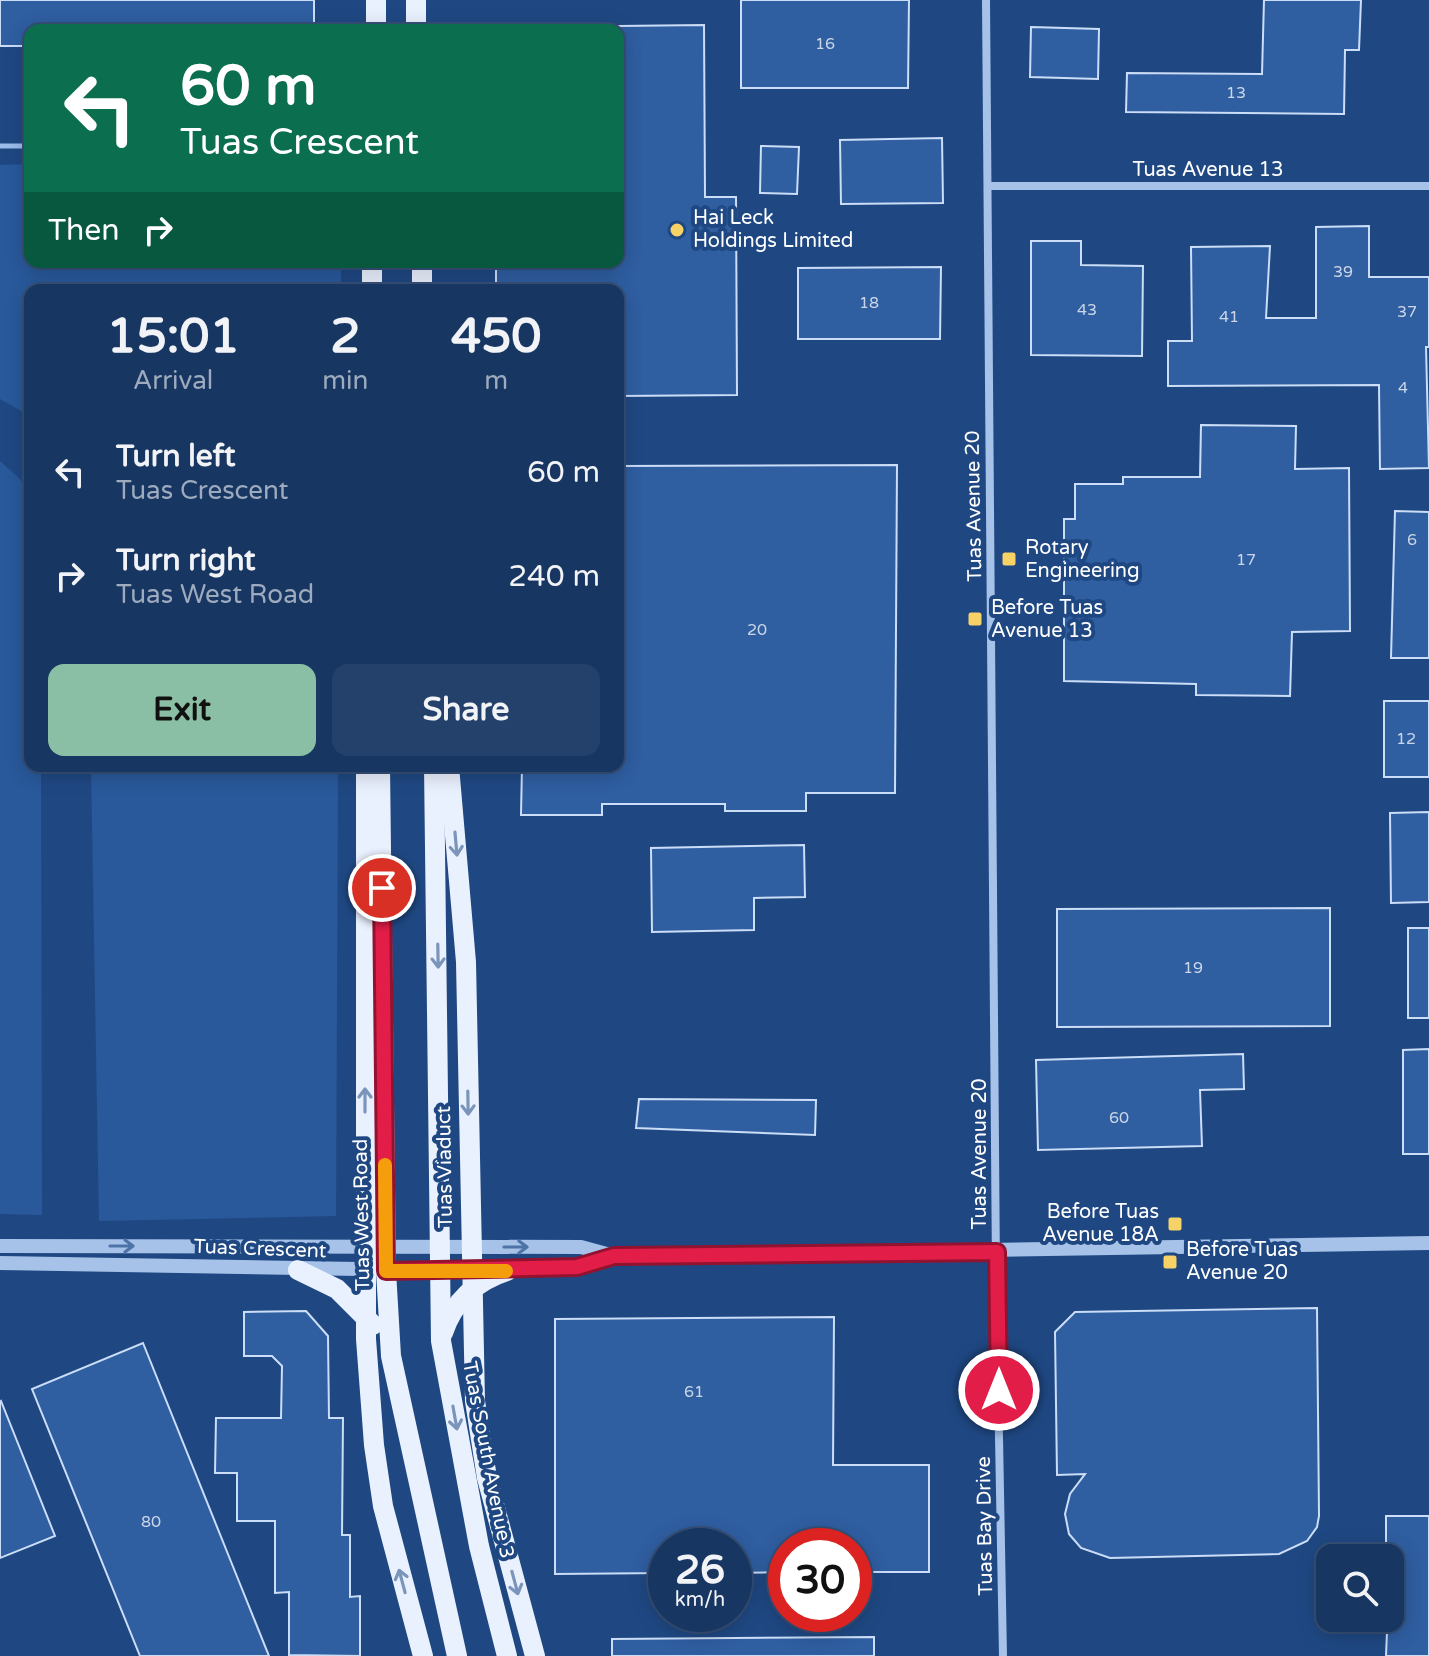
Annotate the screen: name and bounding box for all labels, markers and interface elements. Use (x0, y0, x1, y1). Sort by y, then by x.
house number: 16 (815, 34, 835, 54)
text: 60 m (180, 53, 316, 120)
icon: left (48, 56, 152, 160)
house number: 13 (1226, 83, 1246, 103)
text: Tuas Crescent (180, 121, 419, 164)
street label: Tuas Avenue 13 (1132, 158, 1284, 182)
place label: Hai Leck Holdings Limited (693, 206, 853, 253)
icon: right (136, 208, 180, 252)
text: Then (48, 212, 120, 249)
marker: Hai Leck Holdings Limited (668, 221, 686, 239)
house number: 39 (1333, 262, 1353, 282)
house number: 18 (859, 293, 879, 313)
house number: 43 (1077, 300, 1097, 320)
house number: 37 (1397, 302, 1417, 322)
house number: 41 (1219, 307, 1239, 327)
text: 15:01 (107, 308, 240, 366)
text: 2 (330, 308, 360, 366)
text: 450 (451, 308, 541, 366)
text: Arrival (133, 365, 213, 396)
text: min (322, 365, 368, 396)
text: m (484, 365, 508, 396)
house number: 4 (1398, 378, 1408, 398)
street label: Tuas Avenue 20 (961, 430, 987, 582)
text: Turn left (116, 438, 235, 475)
icon: left (48, 450, 92, 494)
text: 60 m (527, 454, 600, 491)
text: Tuas Crescent (116, 475, 289, 506)
house number: 6 (1407, 530, 1417, 550)
place label: Rotary Engineering (1025, 536, 1140, 583)
text: Turn right (116, 542, 256, 579)
marker: Rotary Engineering (1000, 550, 1018, 568)
house number: 17 (1236, 550, 1256, 570)
icon: right (48, 554, 92, 598)
text: 240 m (508, 558, 600, 595)
text: Tuas West Road (116, 579, 314, 610)
place label: Before Tuas Avenue 13 (991, 596, 1103, 643)
marker: Before Tuas Avenue 13 (966, 610, 984, 628)
house number: 20 (747, 620, 767, 640)
button: Exit (48, 664, 316, 756)
button: Share (332, 664, 600, 756)
house number: 12 (1396, 729, 1416, 749)
one-way arrow (449, 830, 464, 857)
pin (348, 854, 416, 922)
icon: arrive (360, 866, 404, 910)
one-way arrow (430, 942, 446, 969)
house number: 19 (1183, 958, 1203, 978)
street label: Tuas Avenue 20 (968, 1078, 992, 1230)
one-way arrow (357, 1087, 373, 1114)
one-way arrow (460, 1089, 476, 1116)
street label: Tuas Viaduct (432, 1105, 458, 1228)
house number: 60 (1109, 1108, 1129, 1128)
street label: Tuas West Road (349, 1139, 375, 1291)
place label: Before Tuas Avenue 18A (1042, 1200, 1159, 1247)
marker: Before Tuas Avenue 18A (1166, 1215, 1184, 1233)
street label: Tuas Crescent (193, 1235, 327, 1263)
one-way arrow (108, 1238, 135, 1254)
place label: Before Tuas Avenue 20 (1186, 1238, 1298, 1285)
one-way arrow (502, 1239, 529, 1255)
marker: Before Tuas Avenue 20 (1161, 1253, 1179, 1271)
position arrow (957, 1348, 1041, 1432)
street label: Tuas South Avenue 3 (457, 1359, 519, 1561)
house number: 61 (684, 1382, 704, 1402)
one-way arrow (448, 1404, 463, 1430)
street label: Tuas Bay Drive (972, 1456, 998, 1596)
house number: 80 (141, 1512, 161, 1532)
speed limit sign: 30 (768, 1528, 872, 1632)
map controls (1316, 1544, 1404, 1632)
button: search (1316, 1544, 1404, 1632)
text: 26 (675, 1546, 725, 1594)
one-way arrow (394, 1568, 409, 1594)
one-way arrow (508, 1569, 523, 1595)
text: km/h (675, 1588, 725, 1612)

